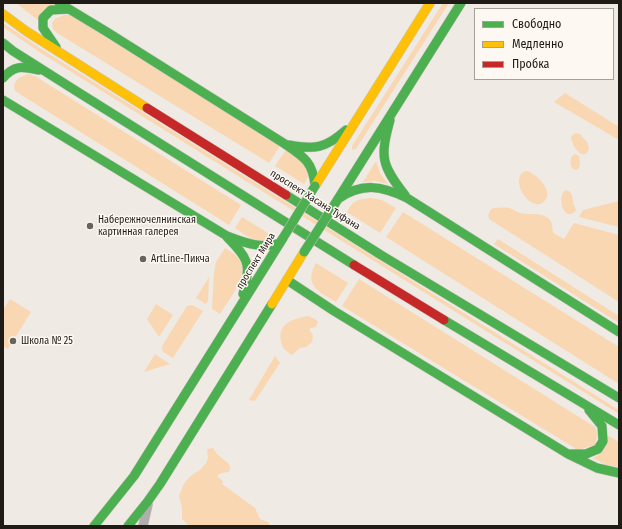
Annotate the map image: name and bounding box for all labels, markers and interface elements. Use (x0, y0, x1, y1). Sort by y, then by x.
legend (474, 8, 614, 80)
text: Свободно (512, 17, 561, 31)
text: Медленно (512, 37, 564, 51)
text: Пробка (512, 57, 550, 71)
street label: проспект Хасана Туфана (268, 167, 362, 233)
place label: Набережночелнинская картинная галерея (98, 214, 196, 238)
marker: Набережночелнинская картинная галерея (85, 221, 95, 231)
street label: проспект Мира (234, 231, 278, 291)
place label: ArtLine-Пикча (151, 253, 210, 265)
marker: ArtLine-Пикча (138, 254, 148, 264)
place label: Школа № 25 (21, 335, 73, 347)
marker: Школа № 25 (8, 336, 18, 346)

